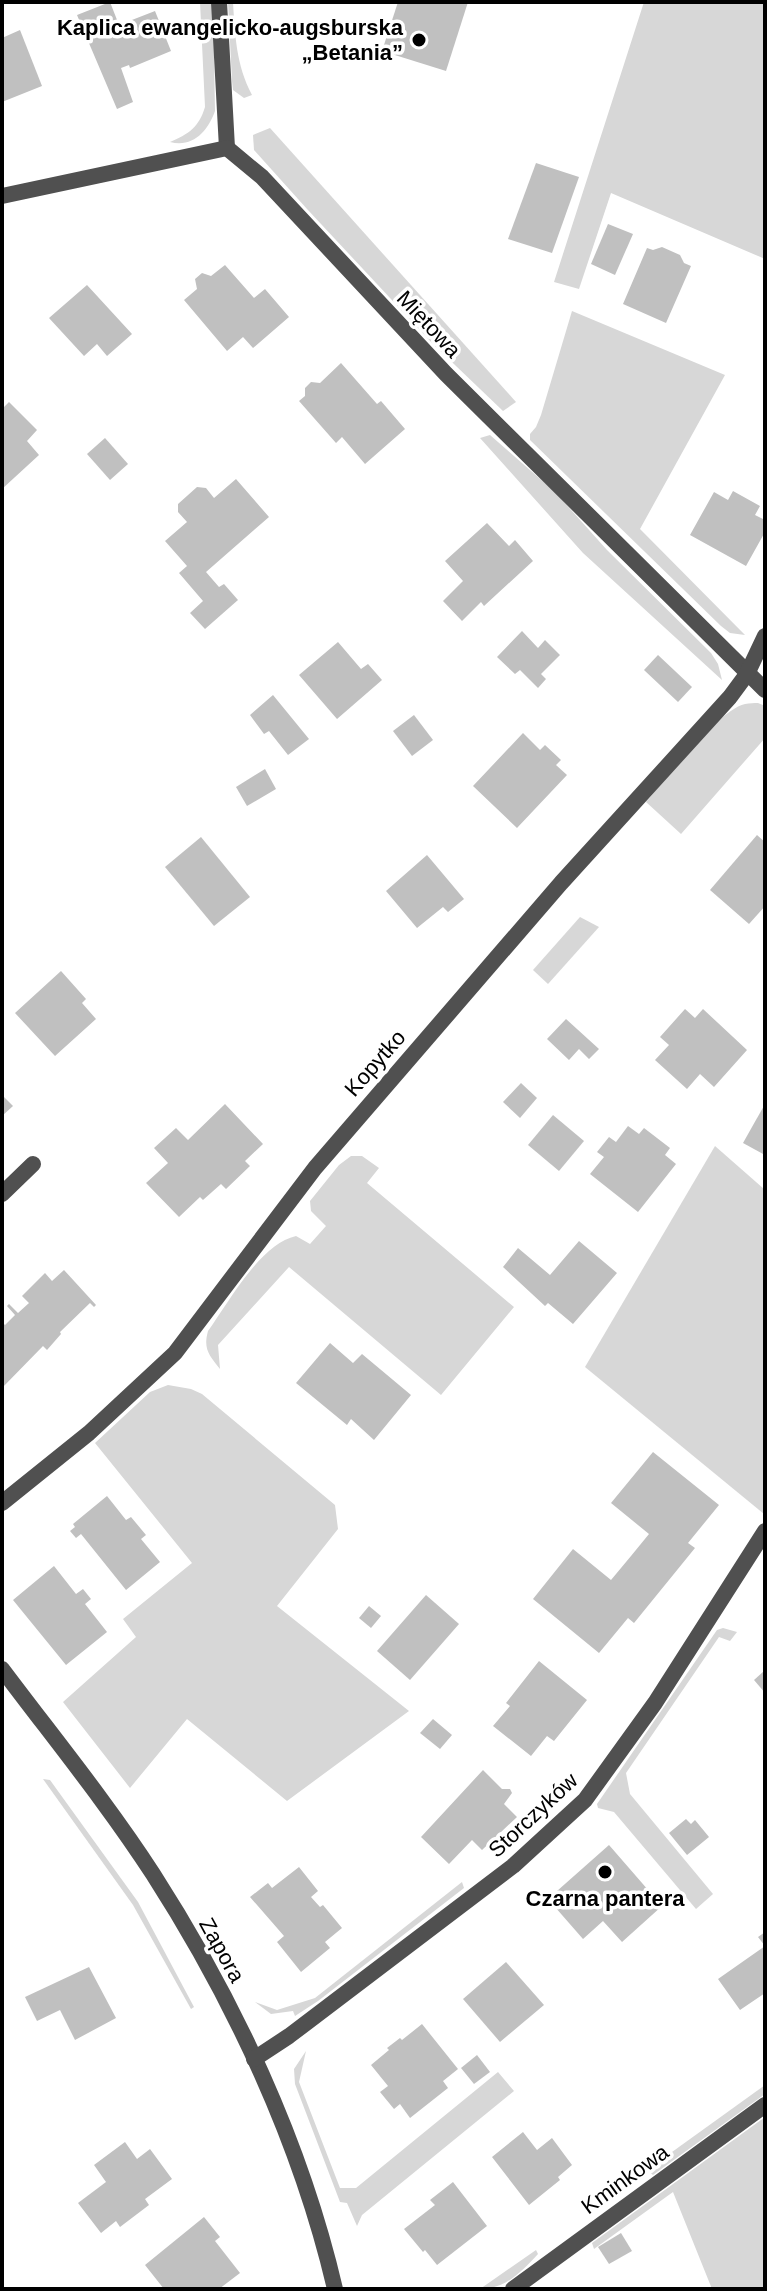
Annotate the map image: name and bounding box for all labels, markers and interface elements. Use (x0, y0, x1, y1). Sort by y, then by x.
place label: Kaplica ewangelicko-augsburska „Betania” (57, 15, 404, 65)
marker: Kaplica ewangelicko-augsburska „Betania” (410, 31, 428, 49)
street label: Miętowa (392, 286, 467, 363)
street label: Kopytko (339, 1025, 411, 1101)
street label: Storczyków (483, 1767, 583, 1862)
marker: Czarna pantera (596, 1863, 614, 1881)
place label: Czarna pantera (526, 1886, 685, 1911)
street label: Zapora (194, 1913, 250, 1987)
street label: Kminkowa (577, 2139, 674, 2219)

